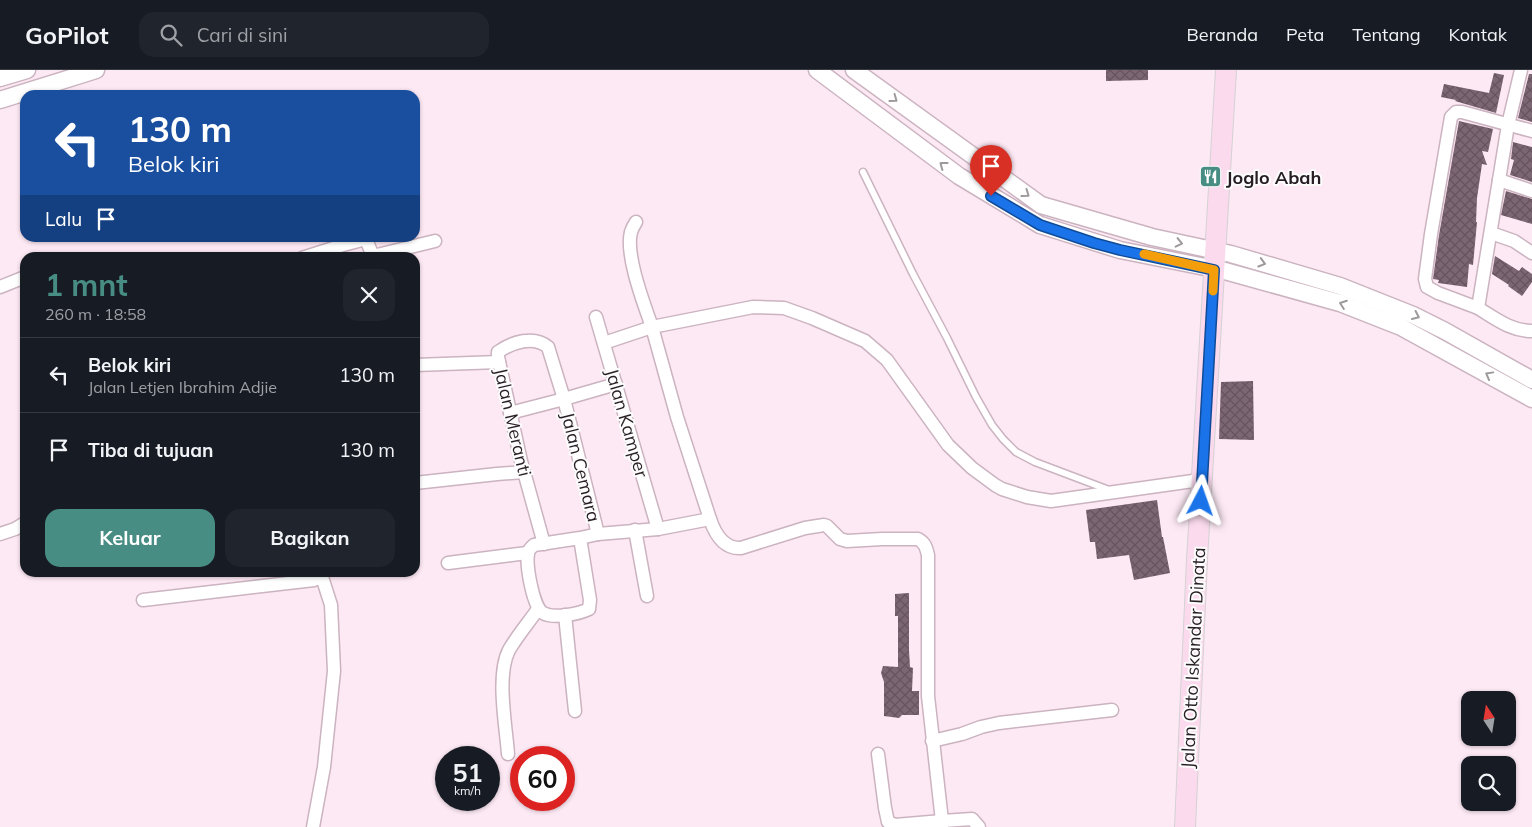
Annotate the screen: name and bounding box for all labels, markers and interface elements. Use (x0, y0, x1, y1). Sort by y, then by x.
search box (139, 12, 489, 57)
text: GoPilot (25, 20, 109, 50)
icon: search (157, 21, 185, 49)
text: Cari di sini (197, 23, 288, 47)
text: Beranda (1187, 23, 1258, 46)
text: Peta (1286, 23, 1324, 46)
text: Tentang (1352, 23, 1421, 46)
text: Kontak (1449, 23, 1507, 46)
one-way arrow (888, 93, 897, 101)
text: 130 m (128, 107, 232, 151)
icon: left (45, 110, 110, 175)
pin (970, 145, 1012, 196)
text: Belok kiri (128, 150, 220, 178)
icon: arrive (977, 152, 1005, 180)
one-way arrow (940, 162, 949, 170)
restaurant icon: Joglo Abah (1198, 165, 1222, 189)
place label: Joglo Abah (1226, 166, 1321, 189)
one-way arrow (1020, 188, 1029, 197)
icon: arrive (92, 205, 120, 233)
text: Lalu (45, 207, 82, 231)
one-way arrow (1175, 237, 1184, 248)
one-way arrow (1258, 258, 1266, 268)
text: 1 mnt (45, 266, 128, 304)
button: close (343, 269, 395, 321)
one-way arrow (1339, 300, 1348, 310)
text: 260 m · 18:58 (45, 304, 146, 324)
one-way arrow (1410, 310, 1419, 320)
text: Belok kiri (88, 353, 171, 377)
icon: left (45, 361, 73, 389)
text: 130 m (339, 363, 395, 387)
street label: Jalan Meranti (489, 365, 537, 479)
street label: Jalan Kamper (600, 366, 654, 481)
one-way arrow (1486, 371, 1495, 381)
text: Jalan Letjen Ibrahim Adjie (88, 377, 277, 397)
street label: Jalan Cemara (556, 410, 606, 524)
icon: arrive (45, 436, 73, 464)
text: Tiba di tujuan (88, 438, 213, 462)
text: 130 m (339, 438, 395, 462)
position arrow (1174, 474, 1226, 526)
button: Keluar (45, 509, 215, 567)
button: Bagikan (225, 509, 395, 567)
street label: Jalan Otto Iskandar Dinata (1176, 547, 1210, 769)
north arrow (1461, 691, 1516, 746)
map controls (1461, 691, 1516, 811)
speed limit sign: 60 (510, 746, 575, 811)
button: search (1461, 756, 1516, 811)
text: 51 (452, 757, 483, 788)
text: km/h (454, 783, 481, 798)

